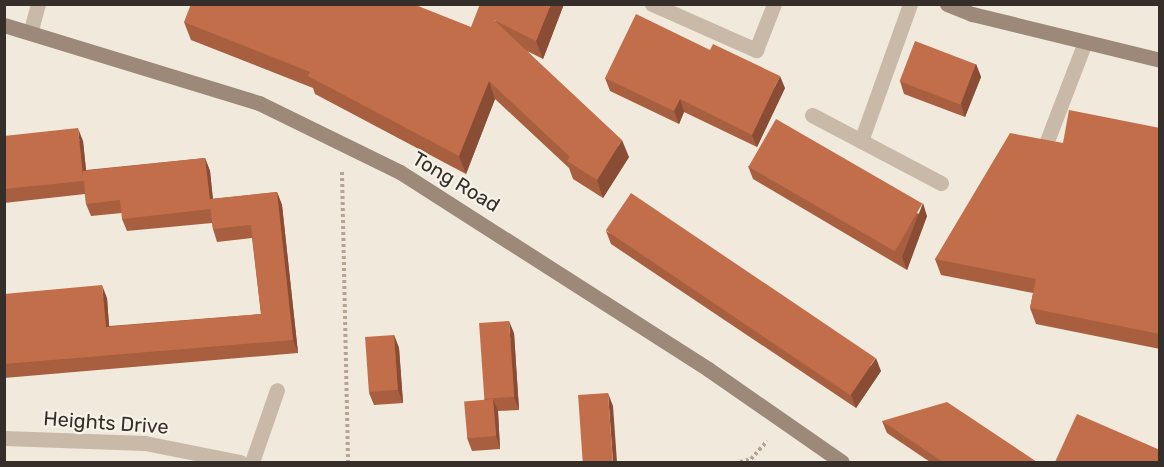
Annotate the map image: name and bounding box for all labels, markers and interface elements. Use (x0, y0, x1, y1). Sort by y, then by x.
street label: Tong Road (408, 147, 504, 217)
street label: Heights Drive (43, 407, 169, 439)

